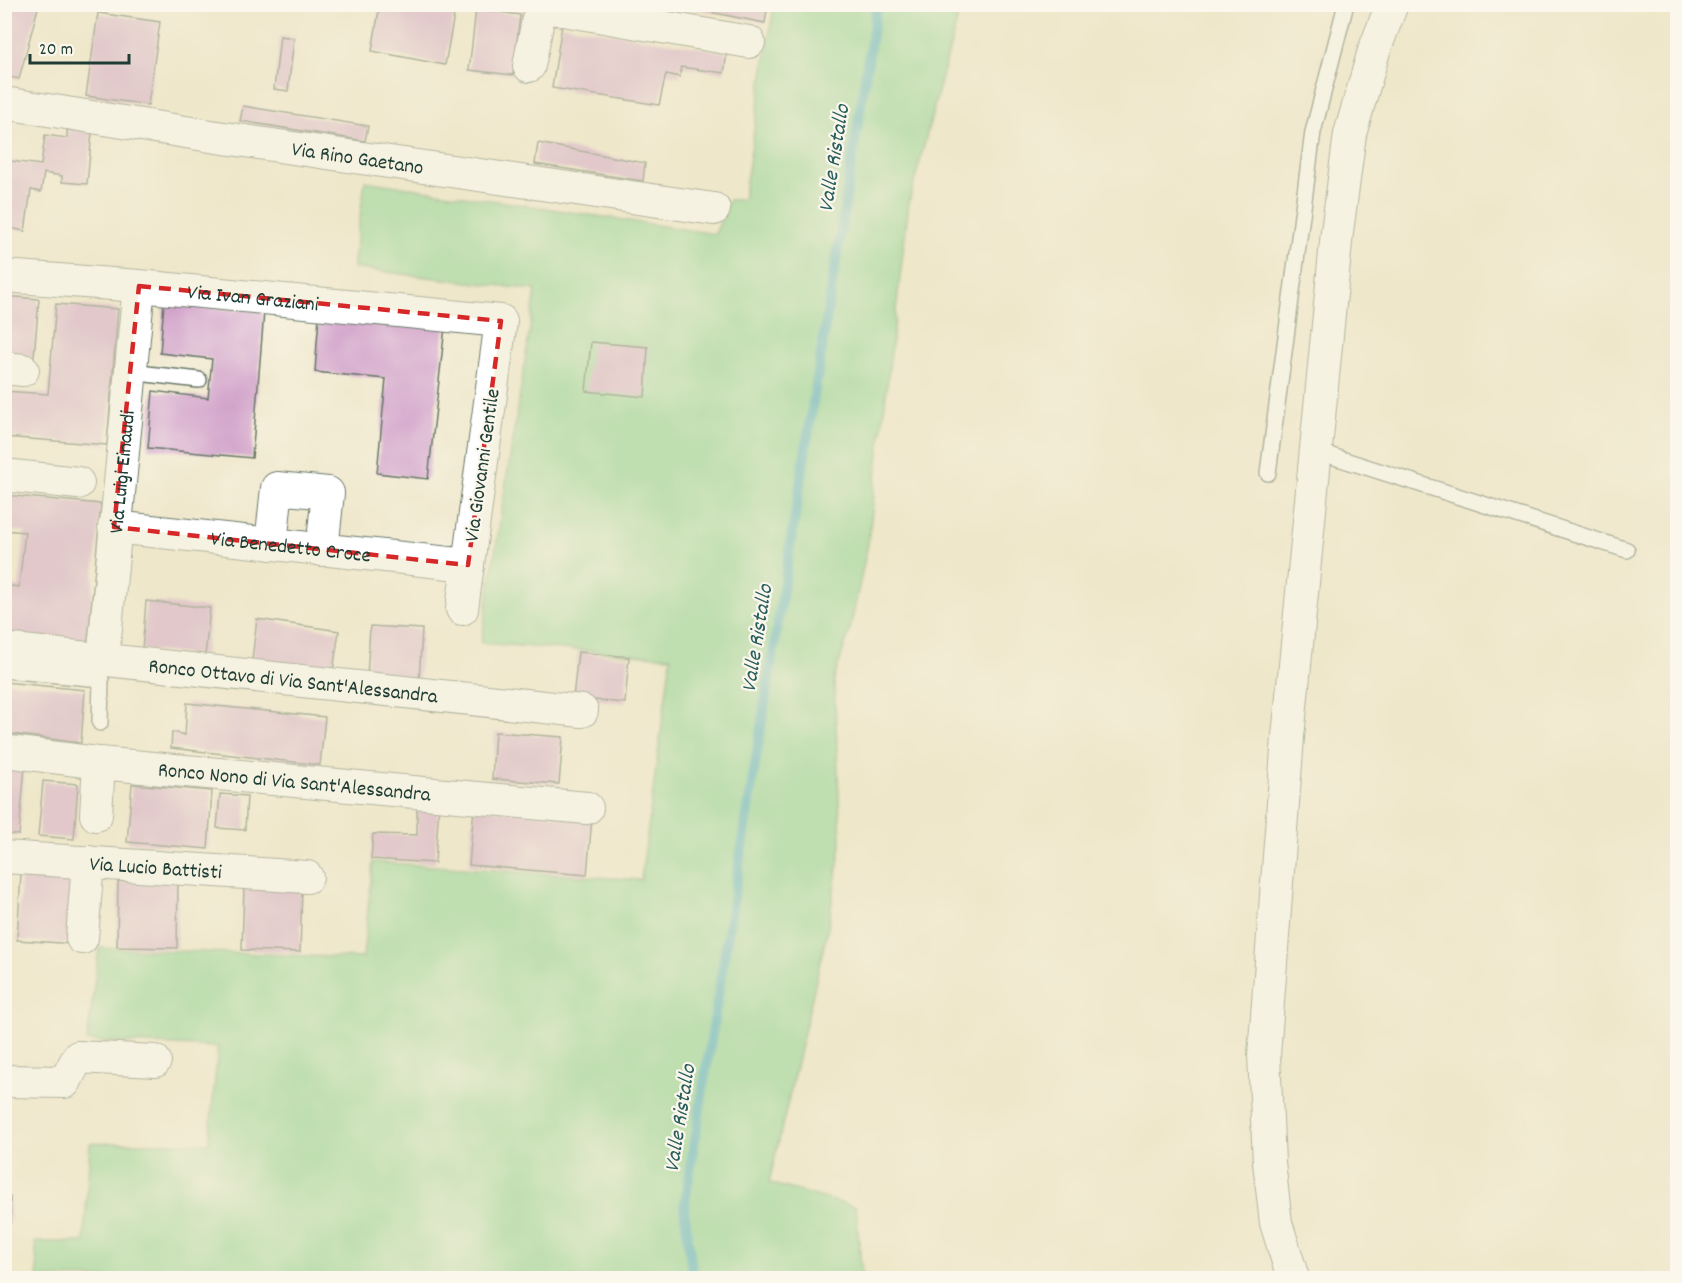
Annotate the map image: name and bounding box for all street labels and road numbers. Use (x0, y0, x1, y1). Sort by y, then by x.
street label: Via Rino Gaetano (289, 136, 425, 185)
street label: Via Ivan Graziani (186, 279, 320, 321)
street label: Via Giovanni Gentile (458, 387, 510, 544)
street label: Via Luigi Einaudi (103, 409, 145, 535)
street label: Via Benedetto Croce (209, 525, 372, 572)
street label: Ronco Ottavo di Via Sant'Alessandra (147, 653, 440, 714)
street label: Ronco Nono di Via Sant'Alessandra (156, 756, 433, 812)
street label: Via Lucio Battisti (88, 851, 223, 889)

